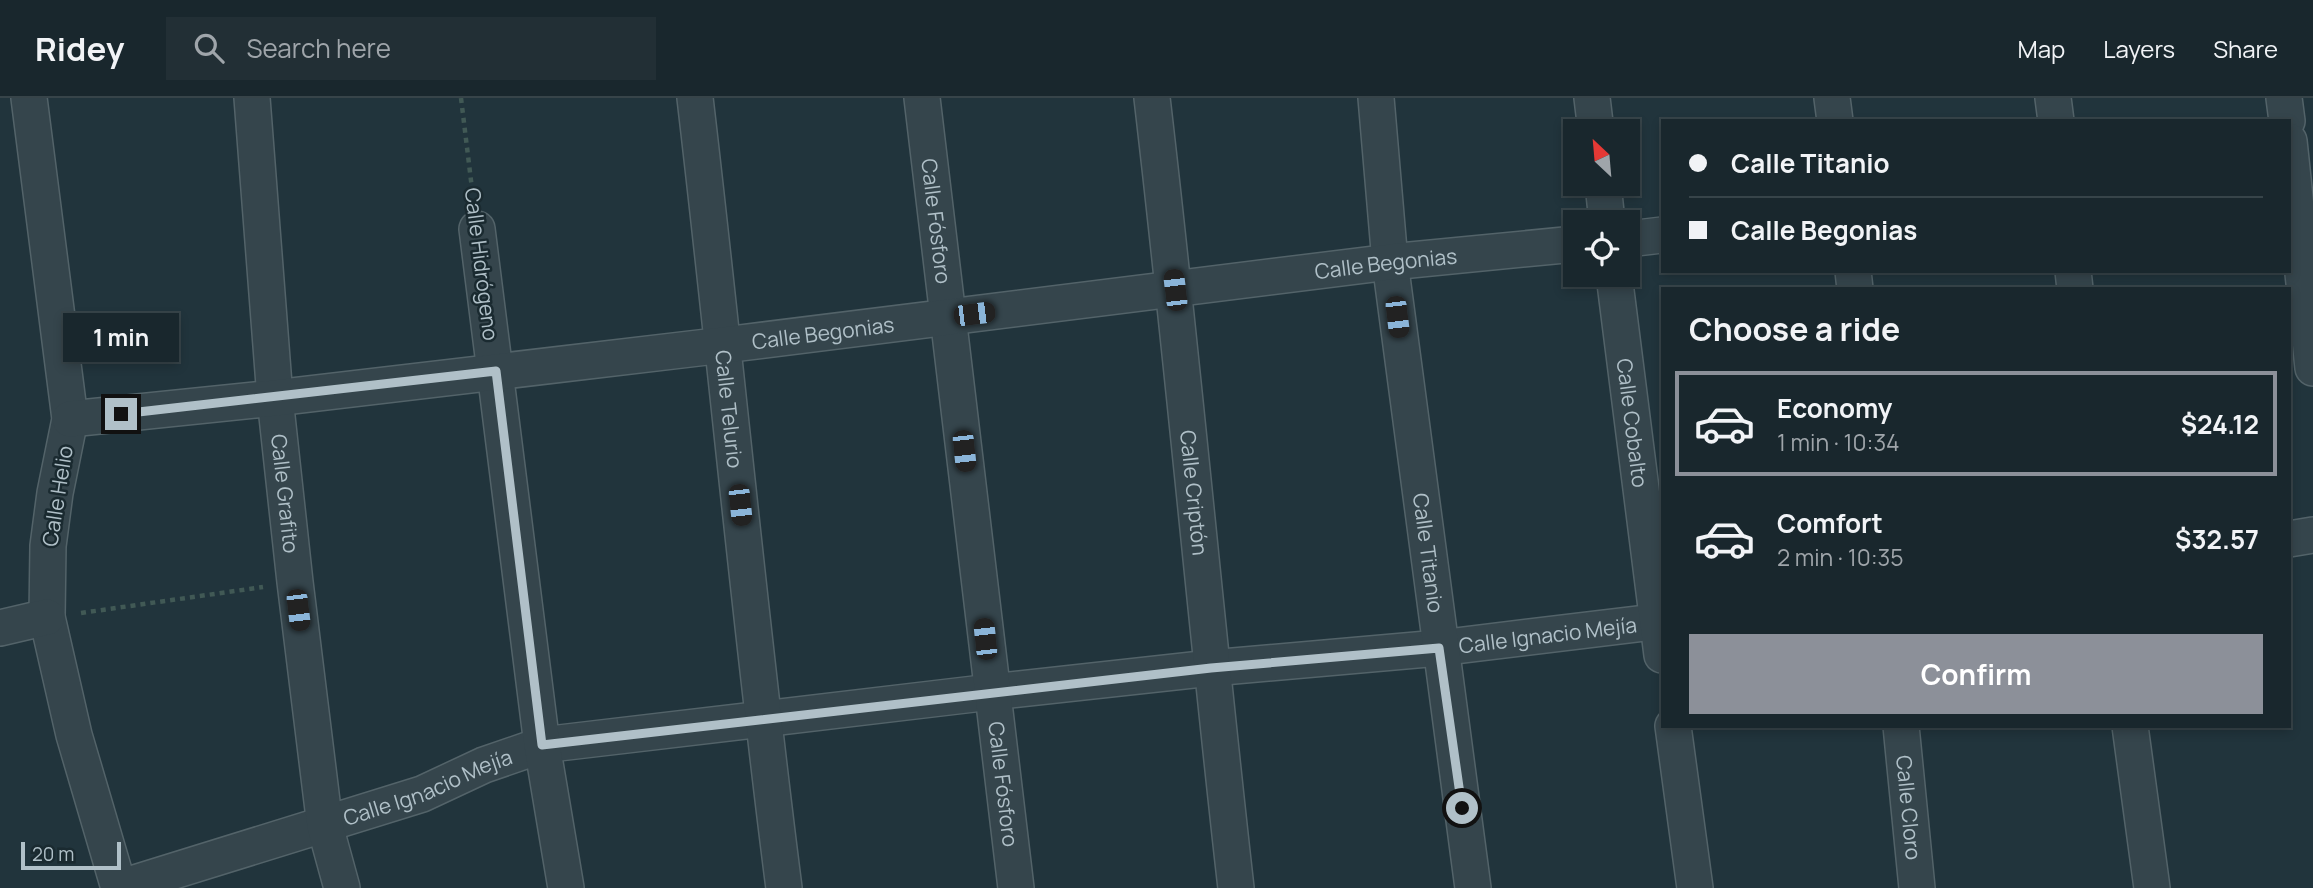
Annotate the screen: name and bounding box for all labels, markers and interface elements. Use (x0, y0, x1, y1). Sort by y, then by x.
search box (166, 17, 656, 80)
text: Ridey (35, 26, 124, 71)
icon: search (190, 29, 228, 67)
text: Search here (246, 30, 391, 66)
text: Map (2018, 32, 2065, 65)
text: Layers (2103, 32, 2175, 65)
text: Share (2213, 32, 2278, 65)
north arrow (1563, 119, 1640, 196)
map controls (1563, 119, 1640, 287)
text: Calle Titanio (1731, 145, 1890, 181)
street label: Calle Fósforo (915, 157, 958, 285)
street label: Calle Hidrógeno (459, 186, 505, 342)
button: locate (1563, 210, 1640, 287)
text: Calle Begonias (1731, 212, 1917, 248)
street label: Calle Begonias (1313, 242, 1458, 285)
car (1163, 268, 1188, 312)
car (1385, 295, 1410, 339)
car (952, 301, 997, 327)
text: Choose a ride (1689, 307, 1900, 351)
street label: Calle Begonias (750, 310, 896, 355)
callout: 1 min (63, 313, 179, 362)
text: 1 min (93, 321, 149, 353)
street label: Calle Telurio (709, 349, 750, 469)
street label: Calle Cobalto (1611, 357, 1655, 489)
text: Economy (1777, 390, 1892, 426)
icon: car (1693, 392, 1756, 455)
route end (105, 398, 137, 430)
text: $24.12 (2181, 406, 2259, 442)
text: 1 min · 10:34 (1777, 426, 1900, 458)
car (952, 429, 977, 473)
street label: Calle Criptón (1174, 429, 1215, 557)
street label: Calle Grafito (265, 433, 306, 555)
street label: Calle Helio (35, 444, 79, 548)
car (728, 483, 753, 527)
street label: Calle Titanio (1407, 491, 1450, 614)
text: Comfort (1777, 505, 1883, 541)
icon: car (1693, 507, 1756, 570)
text: $32.57 (2175, 521, 2259, 557)
text: 2 min · 10:35 (1777, 541, 1904, 573)
car (286, 588, 311, 632)
street label: Calle Ignacio Mejía (1457, 610, 1638, 659)
car (973, 617, 998, 661)
button: Confirm (1689, 634, 2263, 714)
street label: Calle Fósforo (982, 720, 1025, 848)
street label: Calle Ignacio Mejía (340, 742, 516, 832)
street label: Calle Cloro (1890, 754, 1928, 861)
route start (1446, 792, 1478, 824)
scale bar (21, 839, 121, 871)
text: 20 m (32, 841, 74, 867)

